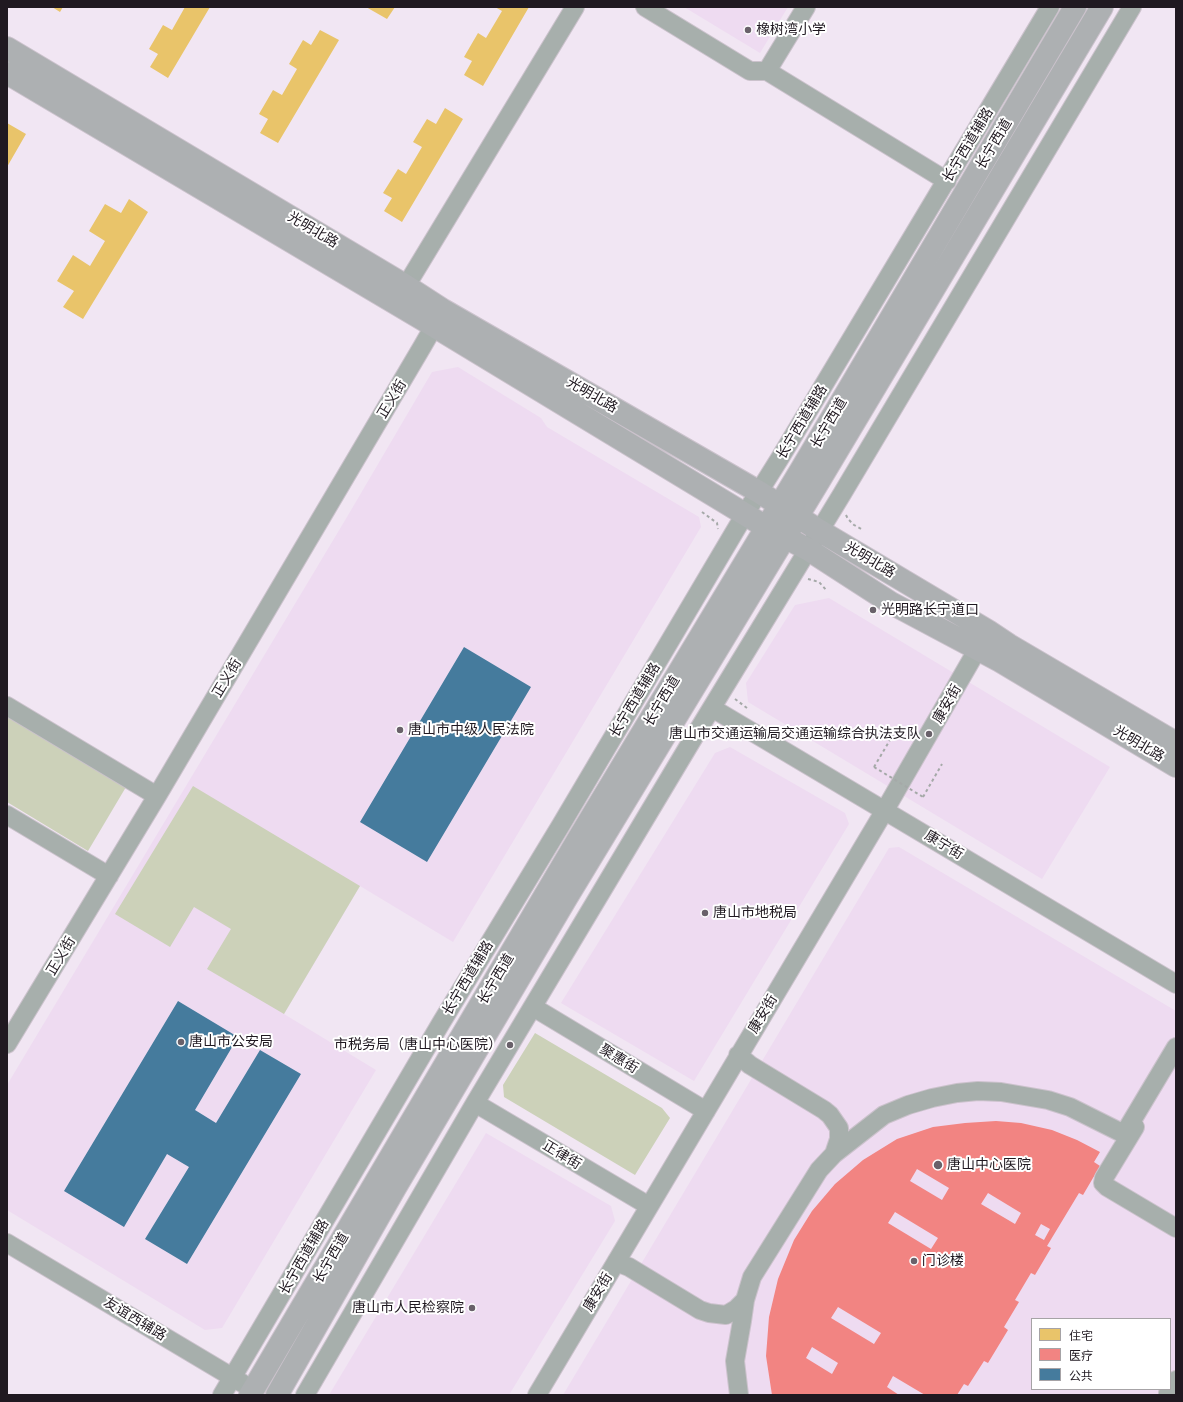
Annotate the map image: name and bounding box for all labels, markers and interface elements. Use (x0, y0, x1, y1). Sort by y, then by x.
place label: 橡树湾小学 (756, 22, 826, 38)
marker: 橡树湾小学 (743, 25, 753, 35)
street label: 长宁西道辅路 (939, 105, 997, 185)
street label: 长宁西道 (972, 116, 1016, 172)
street label: 光明北路 (285, 208, 341, 252)
street label: 光明北路 (564, 374, 620, 416)
street label: 正义街 (374, 377, 410, 421)
street label: 长宁西道辅路 (773, 382, 831, 462)
street label: 长宁西道 (807, 395, 851, 451)
street label: 光明北路 (842, 538, 898, 582)
place label: 光明路长宁道口 (881, 602, 979, 618)
marker: 光明路长宁道口 (868, 605, 878, 615)
street label: 正义街 (209, 656, 245, 700)
street label: 长宁西道辅路 (606, 660, 664, 740)
street label: 长宁西道 (640, 673, 684, 729)
street label: 康安街 (929, 682, 965, 726)
place label: 唐山市中级人民法院 (408, 722, 534, 738)
street label: 光明北路 (1111, 722, 1167, 766)
marker: 唐山市中级人民法院 (395, 725, 405, 735)
place label: 唐山市交通运输局交通运输综合执法支队 (669, 726, 921, 742)
marker: 唐山市交通运输局交通运输综合执法支队 (924, 729, 934, 739)
street label: 康宁街 (922, 827, 966, 863)
place label: 唐山市地税局 (713, 905, 797, 921)
marker: 唐山市地税局 (700, 908, 710, 918)
street label: 正义街 (43, 934, 79, 978)
street label: 长宁西道辅路 (439, 938, 497, 1018)
street label: 长宁西道 (474, 951, 518, 1007)
street label: 康安街 (745, 992, 781, 1036)
place label: 唐山市公安局 (189, 1034, 273, 1050)
marker: 唐山市公安局 (176, 1037, 186, 1047)
place label: 市税务局（唐山中心医院） (334, 1037, 502, 1053)
marker: 市税务局（唐山中心医院） (505, 1040, 515, 1050)
street label: 聚惠街 (597, 1041, 641, 1077)
street label: 正律街 (540, 1137, 584, 1173)
place label: 唐山中心医院 (947, 1157, 1031, 1173)
marker: 唐山中心医院 (932, 1159, 944, 1171)
street label: 长宁西道辅路 (276, 1216, 332, 1298)
street label: 长宁西道 (310, 1230, 352, 1286)
place label: 门诊楼 (922, 1253, 964, 1269)
marker: 门诊楼 (909, 1256, 919, 1266)
street label: 康安街 (580, 1270, 616, 1314)
street label: 友谊西辅路 (101, 1294, 169, 1344)
place label: 唐山市人民检察院 (352, 1300, 464, 1316)
marker: 唐山市人民检察院 (467, 1303, 477, 1313)
legend (1031, 1318, 1171, 1390)
text: 住宅 (1069, 1328, 1093, 1343)
text: 医疗 (1069, 1348, 1093, 1363)
text: 公共 (1069, 1368, 1093, 1383)

